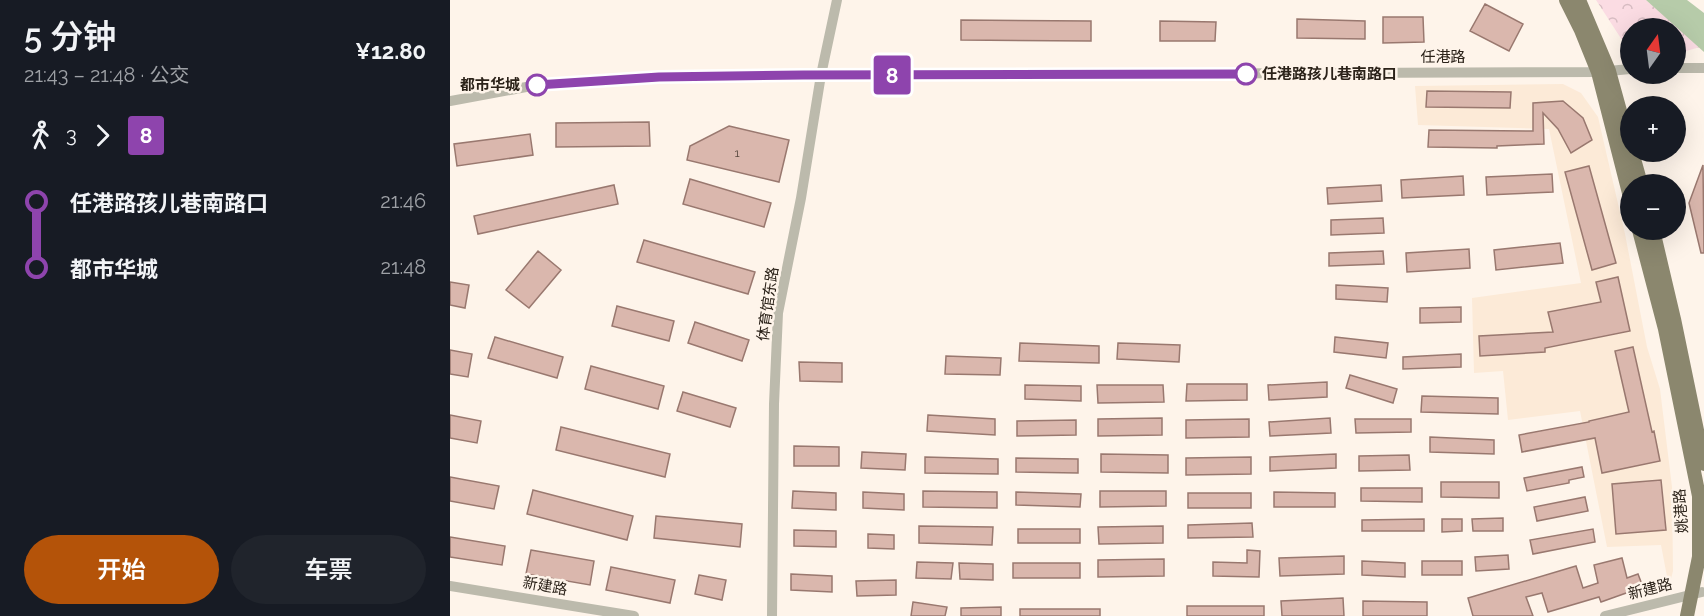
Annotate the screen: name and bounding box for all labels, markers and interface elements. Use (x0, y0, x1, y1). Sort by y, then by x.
text: 5 分钟 (24, 17, 116, 56)
north arrow (1620, 18, 1686, 84)
map controls (1620, 18, 1686, 240)
text: ¥12.80 (355, 38, 426, 64)
street label: 任港路 (1420, 48, 1466, 66)
line badge: 8 (872, 56, 912, 94)
text: 21:43 – 21:48 · 公交 (24, 63, 189, 87)
text: 8 (886, 63, 898, 88)
marker: 任港路孩儿巷南路口 (1235, 63, 1257, 85)
place label: 任港路孩儿巷南路口 (1262, 65, 1397, 83)
marker: 都市华城 (526, 74, 548, 96)
place label: 都市华城 (460, 76, 520, 94)
button: + (1620, 96, 1686, 162)
icon: walk (24, 119, 57, 152)
icon: forward (86, 119, 119, 152)
text: 3 (66, 123, 77, 147)
text: 8 (140, 123, 152, 148)
house number: 1 (734, 146, 740, 160)
button: − (1620, 174, 1686, 240)
text: 21:46 (380, 189, 426, 213)
text: 任港路孩儿巷南路口 (70, 190, 268, 216)
text: 21:48 (380, 255, 426, 279)
text: 都市华城 (70, 256, 158, 282)
street label: 体育馆东路 (754, 266, 782, 342)
street label: 姚港路 (1670, 488, 1692, 534)
button: 开始 (24, 535, 219, 604)
button: 车票 (231, 535, 426, 604)
street label: 新建路 (521, 573, 569, 599)
street label: 新建路 (1626, 575, 1674, 603)

